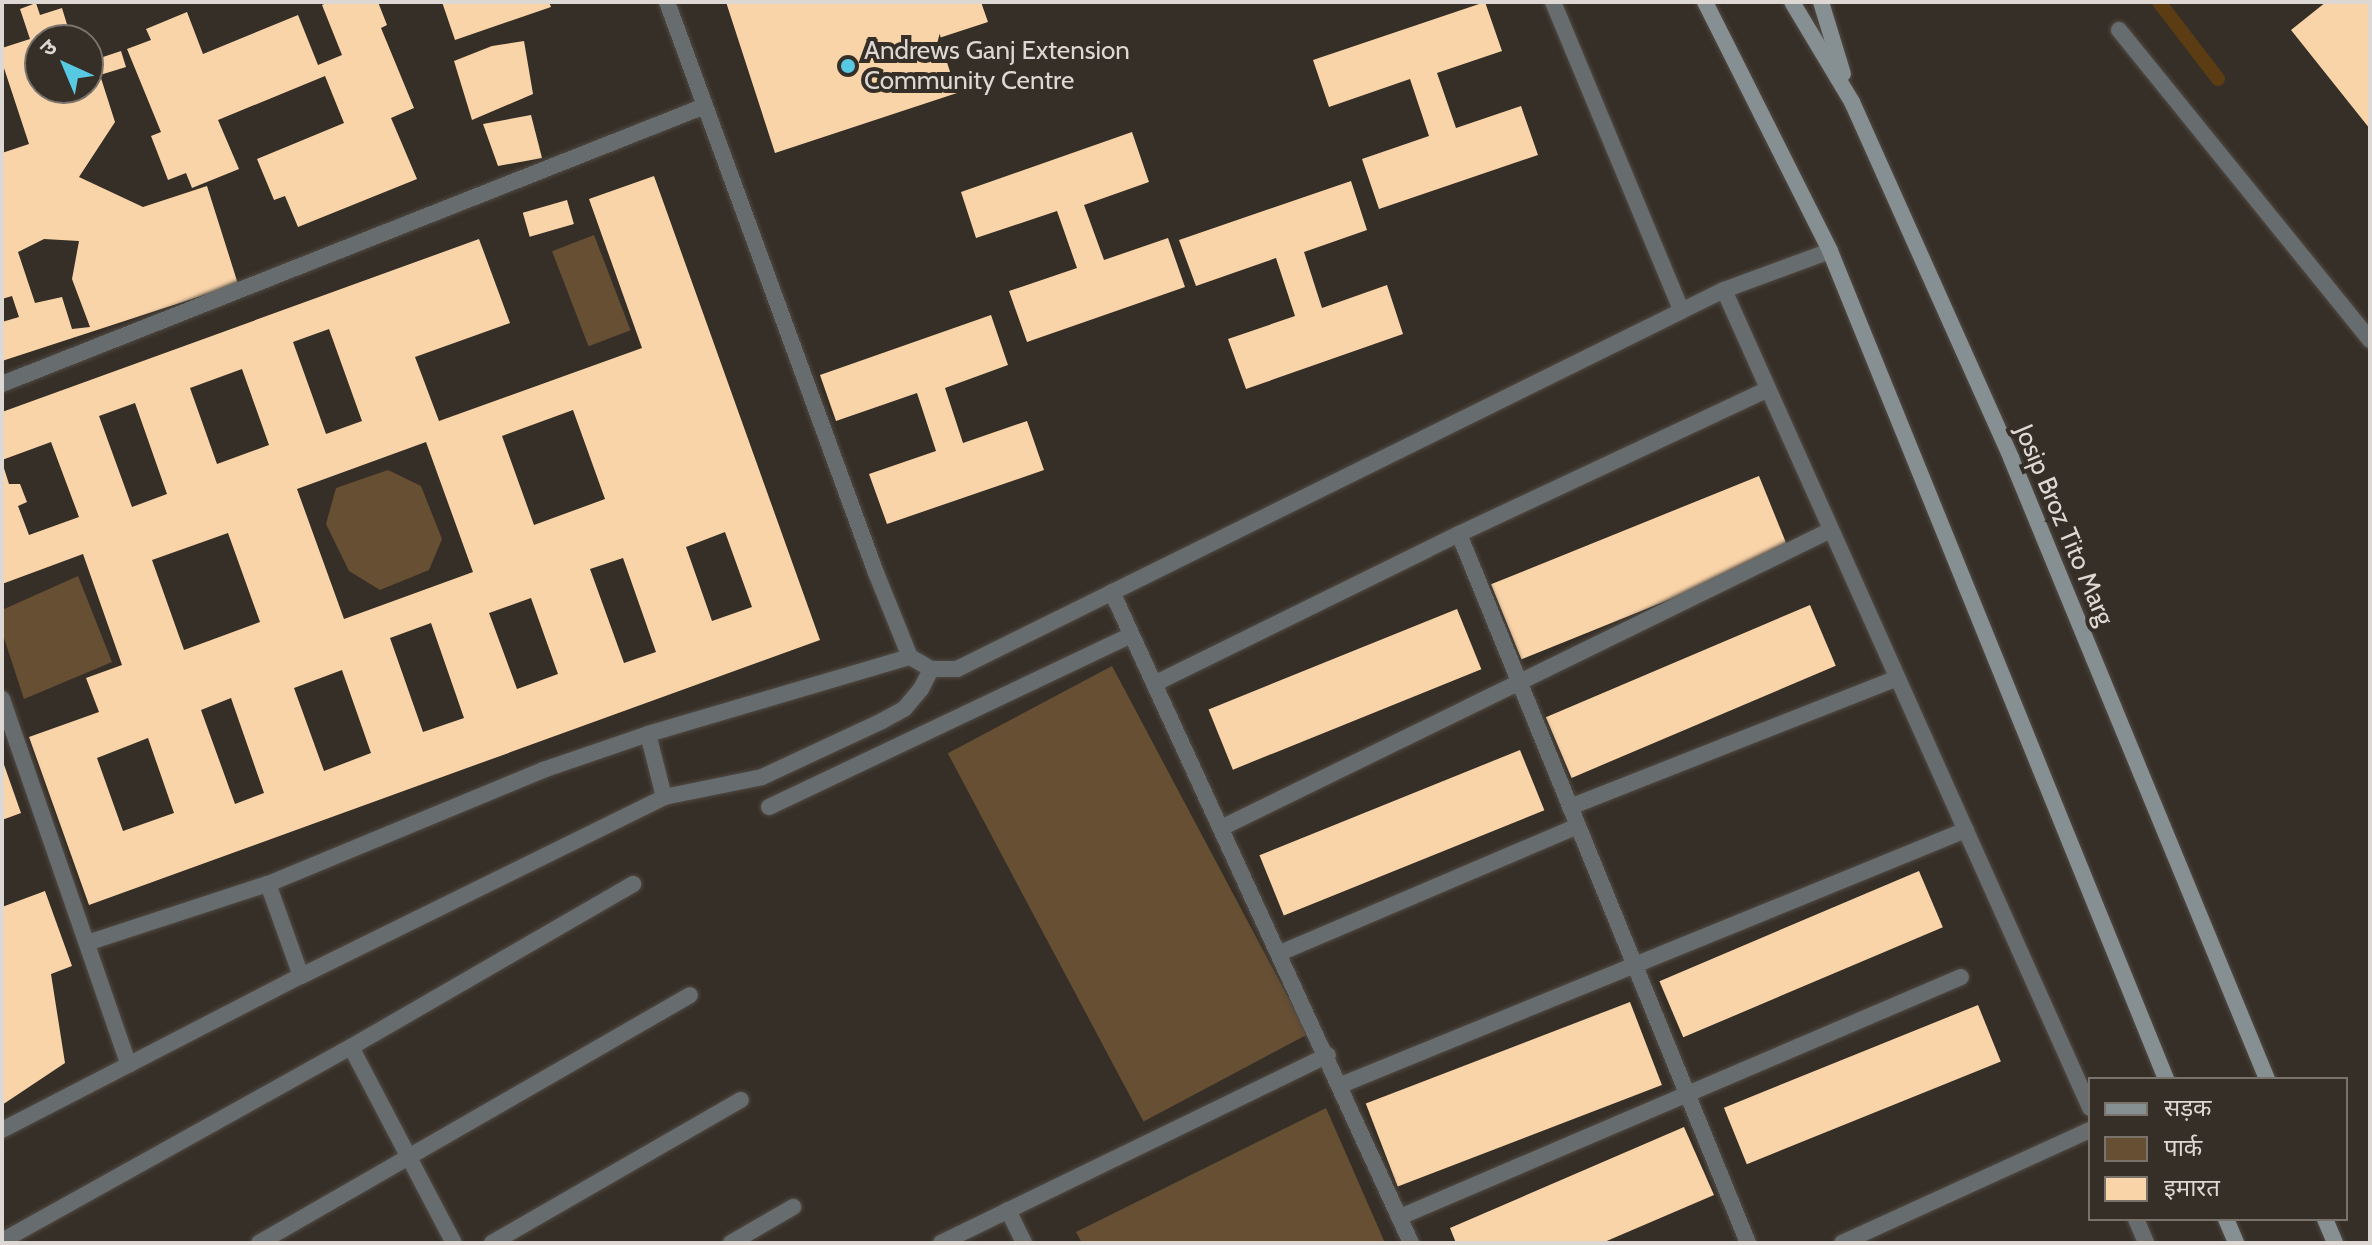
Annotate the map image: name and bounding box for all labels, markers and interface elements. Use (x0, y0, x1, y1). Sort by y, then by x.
north arrow (24, 24, 104, 104)
text: उ (34, 34, 62, 62)
place label: Andrews Ganj Extension Community Centre (864, 35, 1130, 96)
marker: Andrews Ganj Extension Community Centre (839, 57, 857, 75)
street label: Josip Broz Tito Marg (2008, 420, 2120, 630)
legend (2088, 1077, 2348, 1221)
text: सड़क (2164, 1093, 2212, 1122)
text: पार्क (2164, 1133, 2202, 1162)
text: इमारत (2164, 1173, 2220, 1202)

